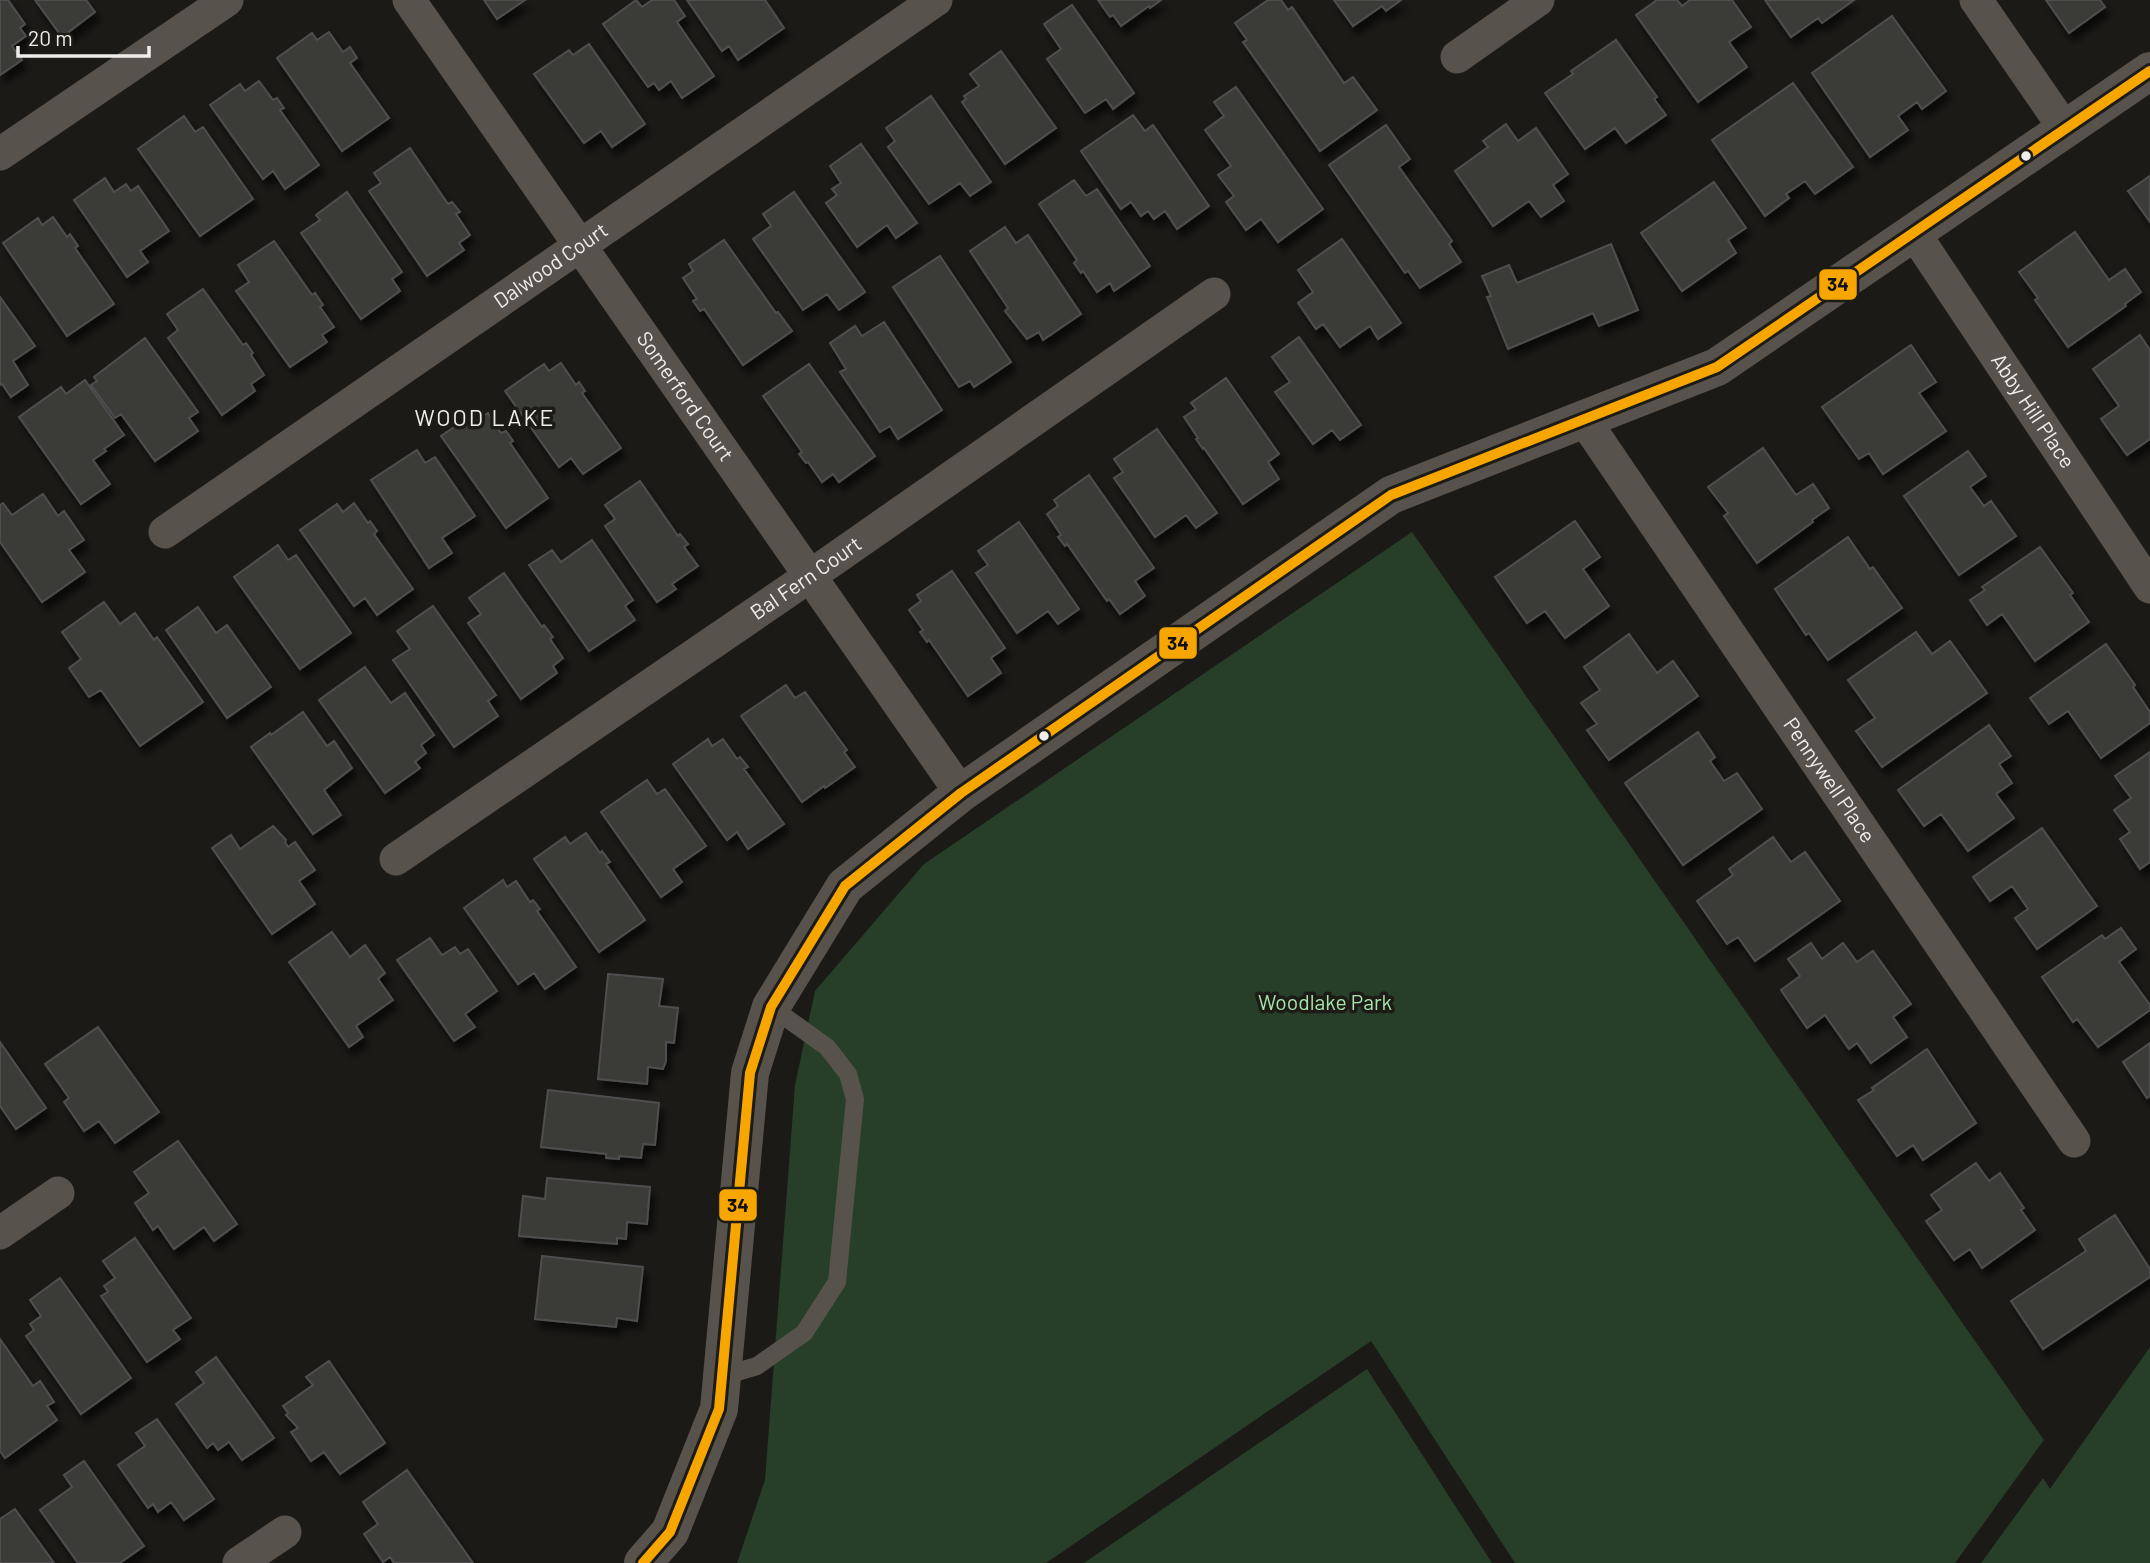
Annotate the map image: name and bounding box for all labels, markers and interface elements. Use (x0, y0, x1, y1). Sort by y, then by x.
scale bar (18, 14, 149, 58)
text: 20 m (28, 25, 73, 50)
unlabelled marker (2019, 149, 2033, 163)
street label: Dalwood Court (488, 216, 612, 312)
line badge: 34 (1818, 268, 1858, 301)
text: 34 (1827, 272, 1849, 295)
street label: Somerford Court (632, 326, 740, 465)
street label: Abby Hill Place (1987, 348, 2081, 472)
district label: WOOD LAKE (414, 403, 556, 431)
street label: Bal Fern Court (745, 530, 866, 624)
line badge: 34 (1158, 626, 1198, 660)
text: 34 (1167, 631, 1189, 654)
street label: Pennywell Place (1779, 712, 1881, 847)
unlabelled marker (1037, 729, 1051, 743)
park label: Woodlake Park (1258, 989, 1392, 1014)
line badge: 34 (718, 1188, 758, 1222)
text: 34 (727, 1193, 749, 1216)

